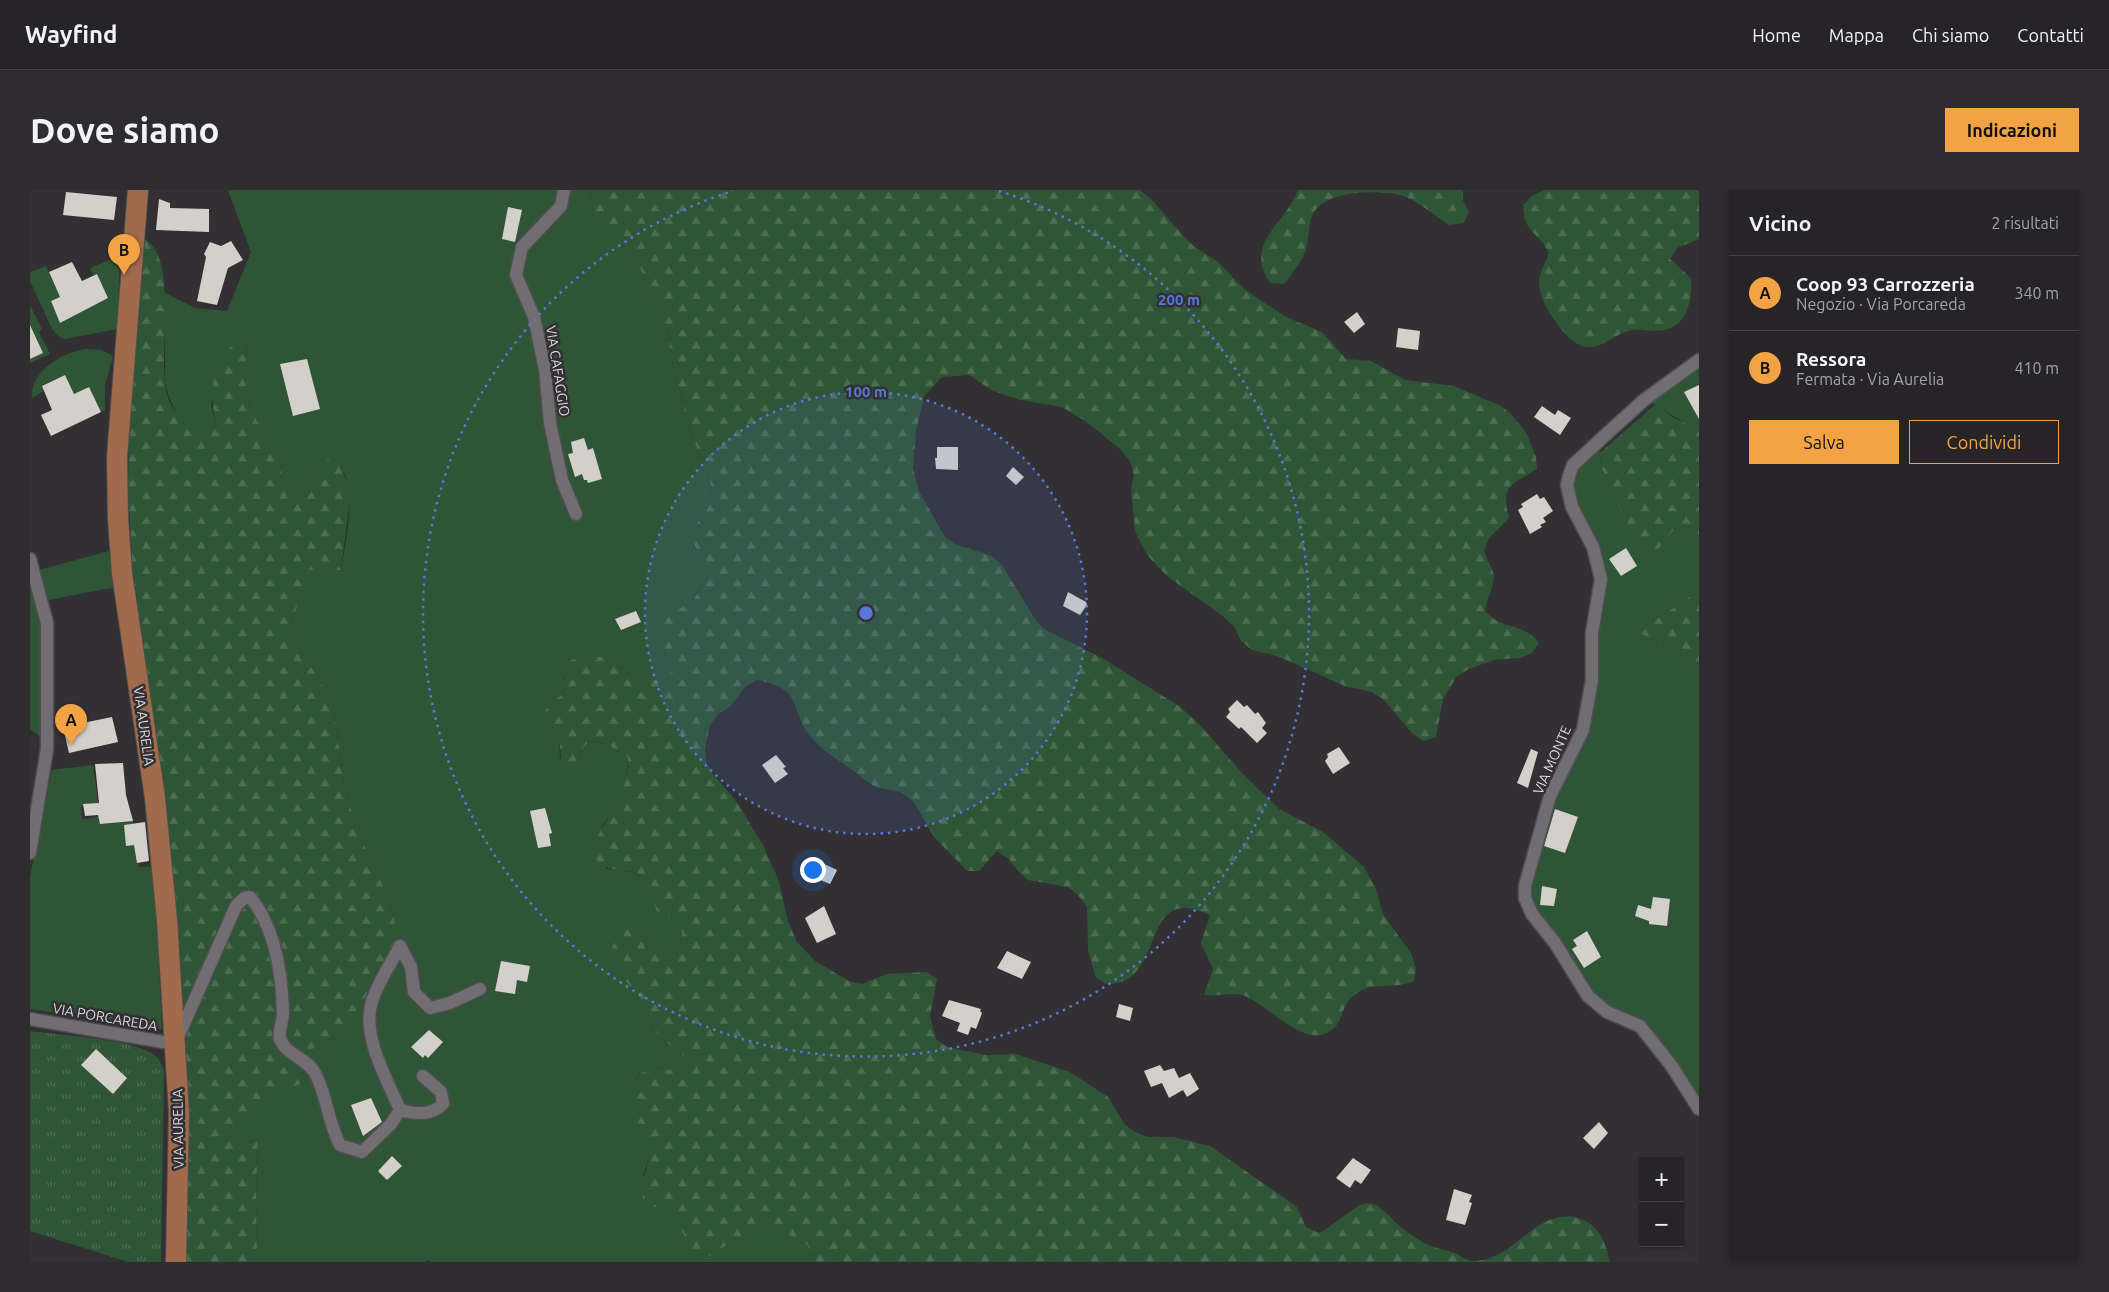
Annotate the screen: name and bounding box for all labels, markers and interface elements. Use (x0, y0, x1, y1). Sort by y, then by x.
text: Wayfind (25, 21, 117, 48)
text: Home (1752, 25, 1801, 45)
text: Mappa (1829, 25, 1884, 45)
text: Chi siamo (1912, 25, 1989, 45)
text: Contatti (2017, 25, 2084, 45)
button: Indicazioni (1945, 108, 2079, 152)
text: Dove siamo (30, 110, 220, 150)
text: Vicino (1749, 211, 1811, 235)
text: 2 risultati (1991, 214, 2059, 232)
pin: B (108, 234, 140, 275)
text: Coop 93 Carrozzeria (1796, 273, 1975, 295)
text: A (1759, 284, 1771, 302)
text: 340 m (2014, 284, 2059, 302)
text: 200 m (1158, 291, 1200, 308)
text: Negozio · Via Porcareda (1796, 295, 1966, 313)
street label: VIA CAFAGGIO (543, 325, 573, 418)
text: Ressora (1796, 348, 1866, 370)
text: B (1760, 359, 1770, 377)
text: 410 m (2014, 359, 2059, 377)
text: Fermata · Via Aurelia (1796, 370, 1944, 388)
text: 100 m (845, 383, 887, 400)
button: Salva (1749, 420, 1899, 464)
button: Condividi (1909, 420, 2059, 464)
centre of rings (857, 604, 875, 622)
street label: VIA AURELIA (131, 685, 157, 767)
pin: A (55, 704, 87, 745)
street label: VIA MONTE (1530, 723, 1574, 797)
your location (800, 857, 826, 883)
street label: VIA PORCAREDA (51, 1000, 159, 1034)
street label: VIA AURELIA (169, 1089, 187, 1169)
map controls (1639, 1157, 1684, 1247)
button: + (1639, 1157, 1684, 1202)
button: − (1639, 1202, 1684, 1247)

